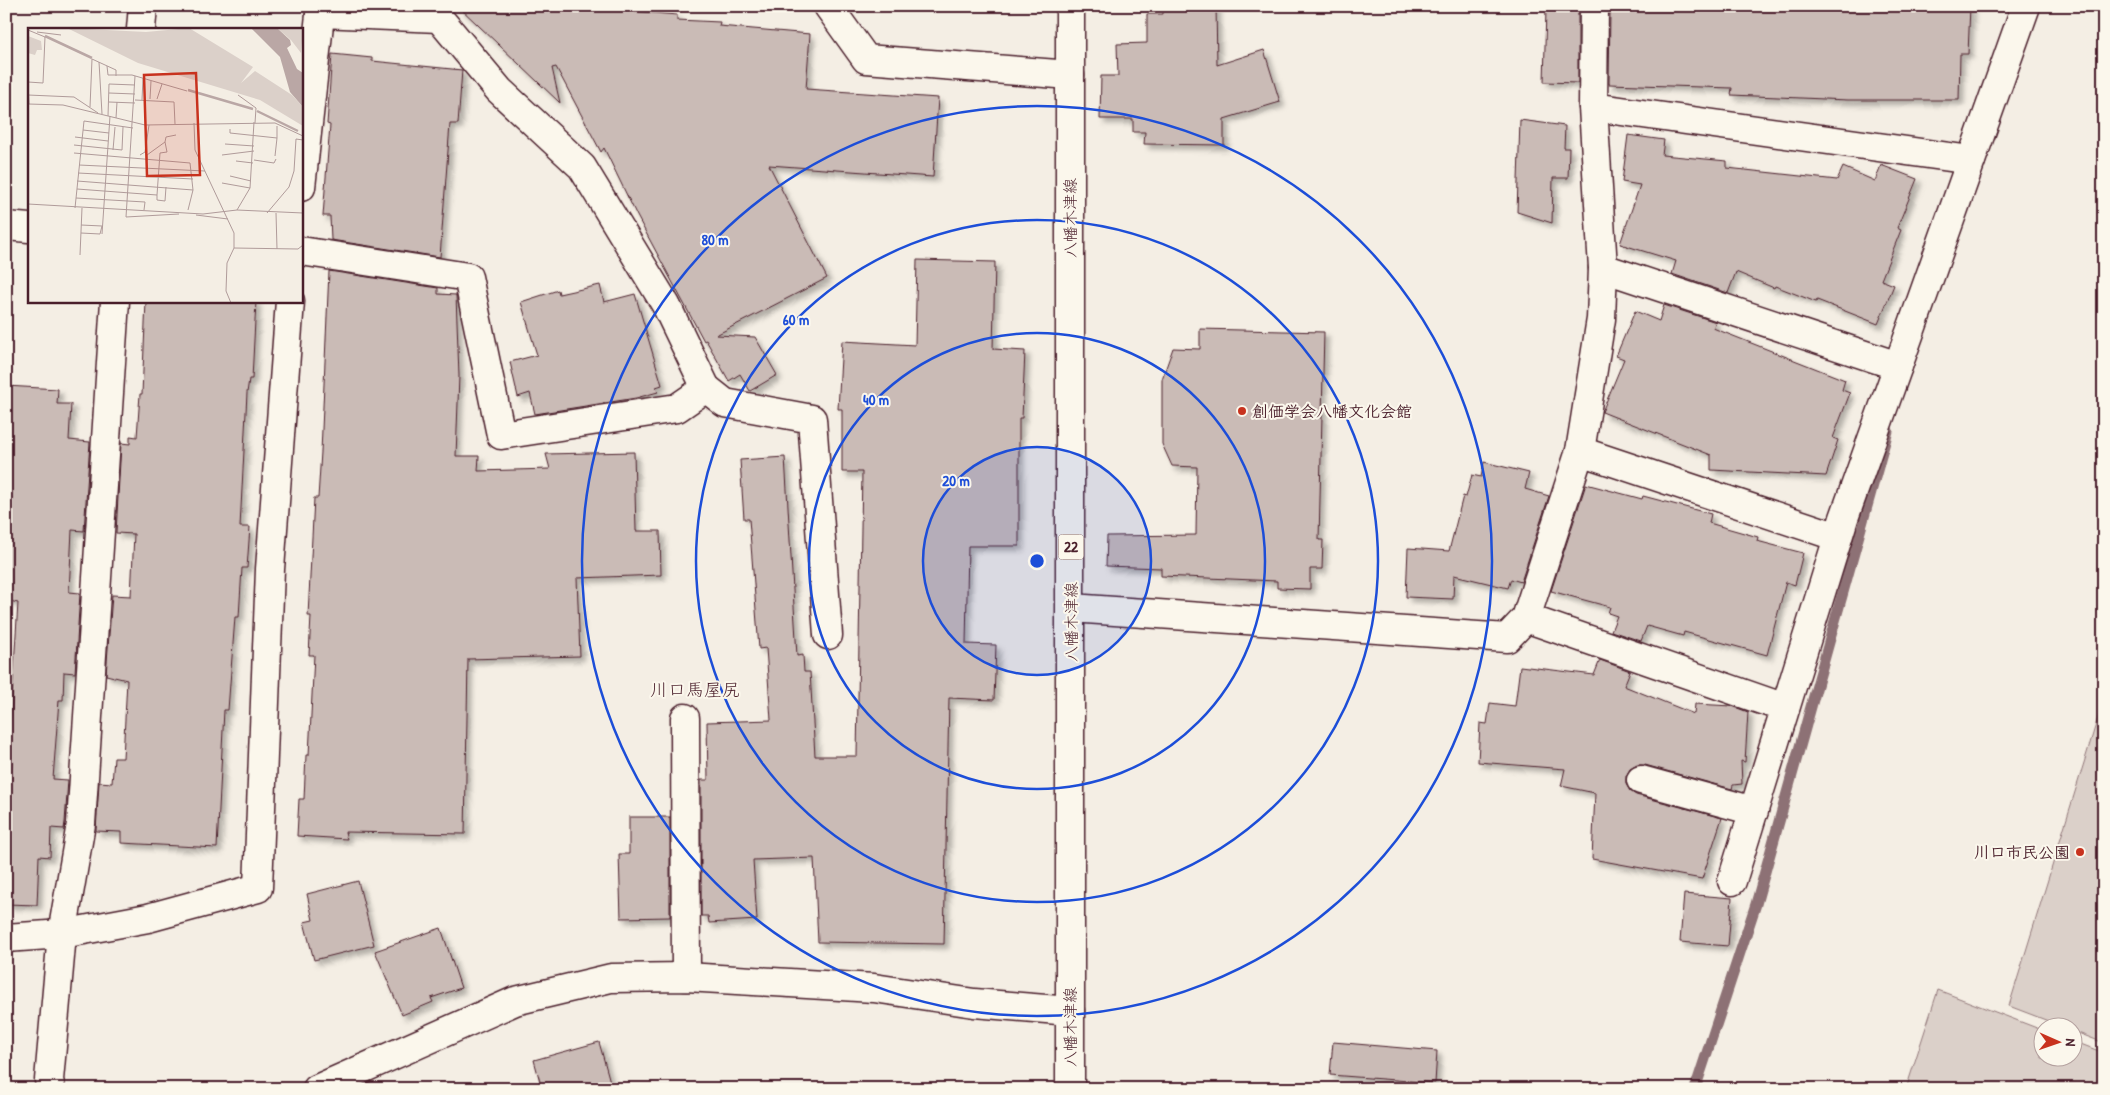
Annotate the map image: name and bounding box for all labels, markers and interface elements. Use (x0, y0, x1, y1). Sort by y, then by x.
inset map (28, 28, 302, 302)
street label: 八幡木津線 (1059, 178, 1081, 258)
text: 80 m (702, 229, 728, 250)
text: 60 m (783, 309, 809, 330)
text: 40 m (863, 389, 889, 410)
place label: 創価学会八幡文化会館 (1252, 400, 1412, 422)
marker: 創価学会八幡文化会館 (1236, 405, 1248, 417)
text: 20 m (942, 470, 970, 491)
road number: 22 (1058, 534, 1084, 560)
centre of rings (1028, 552, 1046, 570)
street label: 八幡木津線 (1060, 582, 1082, 662)
district label: 川口馬屋尻 (650, 677, 740, 702)
place label: 川口市民公園 (1974, 841, 2070, 863)
marker: 川口市民公園 (2074, 846, 2086, 858)
street label: 八幡木津線 (1059, 987, 1081, 1067)
north arrow (2032, 1018, 2082, 1068)
text: N (2062, 1038, 2081, 1047)

